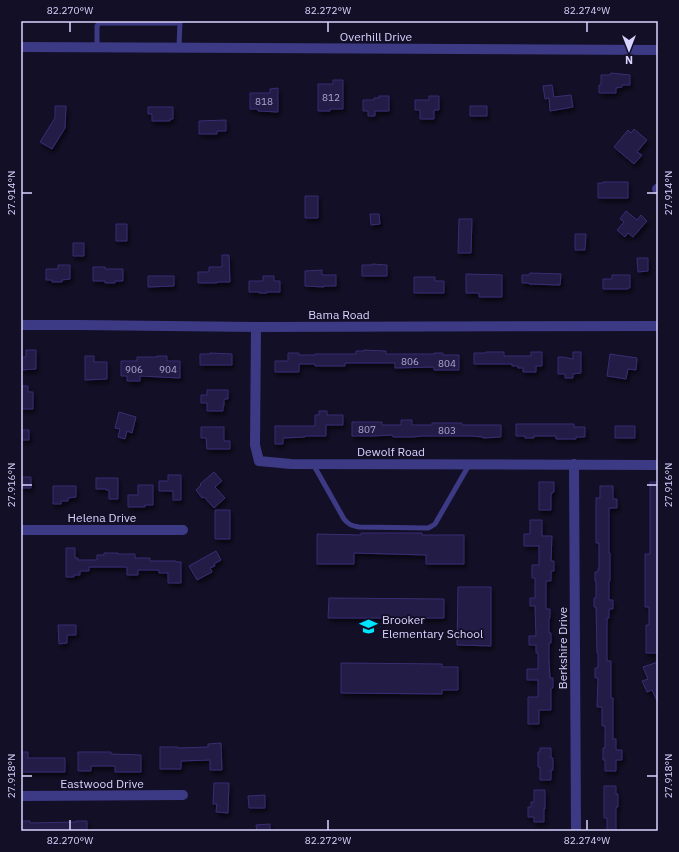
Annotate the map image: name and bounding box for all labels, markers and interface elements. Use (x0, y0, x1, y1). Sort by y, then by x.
text: 82.270°W (47, 4, 93, 17)
text: 82.272°W (305, 4, 351, 17)
text: 82.274°W (564, 4, 610, 17)
street label: Overhill Drive (340, 29, 413, 44)
north arrow (609, 30, 649, 70)
text: N (625, 53, 633, 67)
house number: 812 (322, 91, 340, 104)
house number: 818 (255, 95, 273, 108)
text: 27.914°N (5, 171, 18, 215)
text: 27.914°N (662, 171, 675, 215)
street label: Bama Road (308, 307, 370, 322)
house number: 806 (401, 355, 419, 368)
house number: 804 (438, 357, 456, 370)
house number: 906 (125, 363, 143, 376)
house number: 904 (159, 363, 177, 376)
house number: 807 (358, 423, 376, 436)
house number: 803 (438, 424, 456, 437)
street label: Dewolf Road (357, 444, 425, 459)
text: 27.916°N (5, 463, 18, 507)
text: 27.916°N (662, 463, 675, 507)
street label: Helena Drive (68, 510, 137, 525)
street label: Berkshire Drive (555, 606, 570, 689)
place label: Brooker Elementary School (382, 612, 483, 641)
school or university icon: Brooker Elementary School (359, 616, 379, 636)
text: 27.918°N (5, 754, 18, 798)
text: 27.918°N (662, 754, 675, 798)
street label: Eastwood Drive (60, 776, 144, 791)
text: 82.270°W (47, 834, 93, 847)
text: 82.272°W (305, 834, 351, 847)
text: 82.274°W (564, 834, 610, 847)

